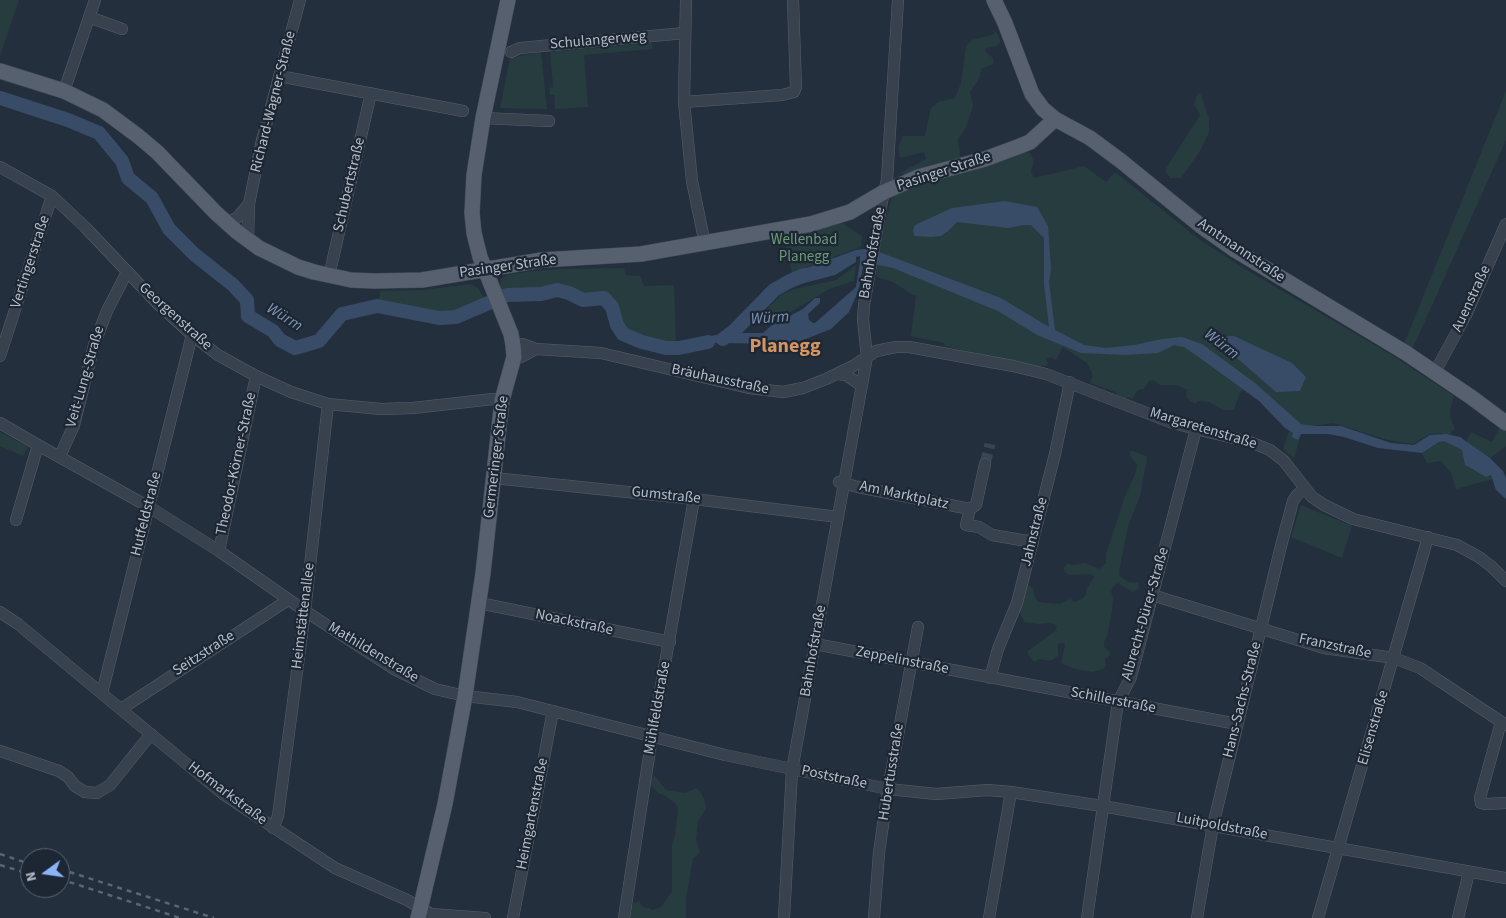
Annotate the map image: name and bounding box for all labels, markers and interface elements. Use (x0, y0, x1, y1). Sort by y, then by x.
street label: Schulangerweg (549, 28, 647, 54)
street label: Richard-Wagner-Straße (248, 29, 300, 175)
street label: Schubertstraße (330, 136, 370, 234)
street label: Pasinger Straße (895, 148, 993, 196)
street label: Bahnhofstraße (856, 206, 890, 300)
street label: Vertingerstraße (8, 213, 54, 311)
street label: Amtmannstraße (1194, 215, 1288, 287)
park label: Wellenbad Planegg (771, 232, 837, 267)
street label: Pasinger Straße (458, 251, 558, 283)
street label: Auenstraße (1449, 263, 1495, 335)
street label: Georgenstraße (135, 279, 215, 355)
water label: Würm (263, 300, 305, 336)
water label: Würm (750, 308, 790, 330)
street label: Veit-Lung-Straße (63, 324, 109, 430)
water label: Würm (1200, 326, 1242, 364)
district label: Planegg (749, 336, 821, 360)
street label: Bräuhausstraße (670, 361, 770, 399)
street label: Theodor-Körner-Straße (213, 391, 261, 537)
street label: Germeringer Straße (481, 395, 513, 519)
street label: Margaretenstraße (1147, 404, 1259, 454)
street label: Hutfeldstraße (128, 470, 166, 558)
street label: Am Marktplatz (858, 478, 950, 514)
street label: Gumstraße (631, 483, 701, 509)
street label: Jahnstraße (1018, 496, 1052, 568)
street label: Albrecht-Dürer-Straße (1118, 545, 1174, 683)
street label: Heimstättenallee (289, 562, 319, 670)
street label: Bahnhofstraße (797, 604, 831, 698)
street label: Noackstraße (533, 606, 615, 640)
street label: Mathildenstraße (324, 619, 422, 687)
street label: Seitzstraße (170, 627, 238, 681)
street label: Franzstraße (1297, 631, 1373, 663)
street label: Hans-Sachs-Straße (1220, 640, 1266, 760)
street label: Zeppelinstraße (854, 643, 950, 679)
street label: Mühlfeldstraße (641, 660, 675, 756)
street label: Schillerstraße (1069, 684, 1157, 718)
street label: Elisenstraße (1355, 689, 1393, 767)
street label: Hubertusstraße (875, 722, 909, 822)
street label: Heimgartenstraße (513, 757, 553, 871)
street label: Hofmarkstraße (184, 758, 270, 830)
street label: Poststraße (800, 762, 868, 794)
street label: Luitpoldstraße (1175, 809, 1269, 845)
north arrow (20, 848, 70, 898)
text: N (21, 869, 42, 883)

